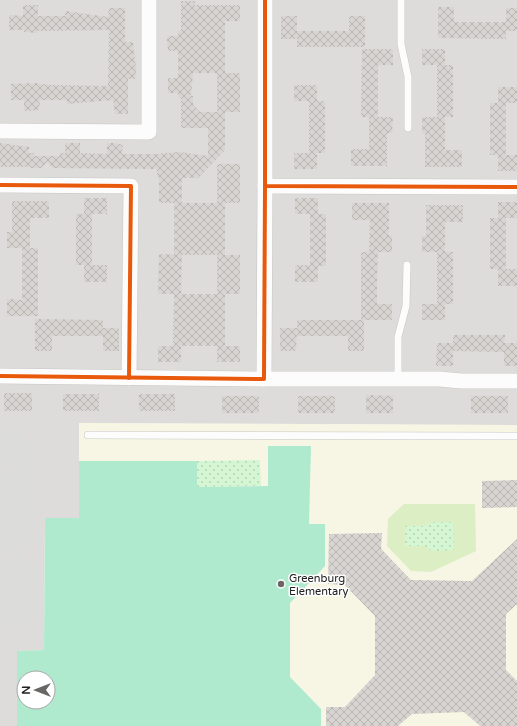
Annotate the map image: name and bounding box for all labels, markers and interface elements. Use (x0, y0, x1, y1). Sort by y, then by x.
place label: Greenburg Elementary (289, 572, 348, 598)
marker: Greenburg Elementary (276, 579, 286, 589)
north arrow (16, 670, 56, 710)
text: N (20, 686, 33, 694)

